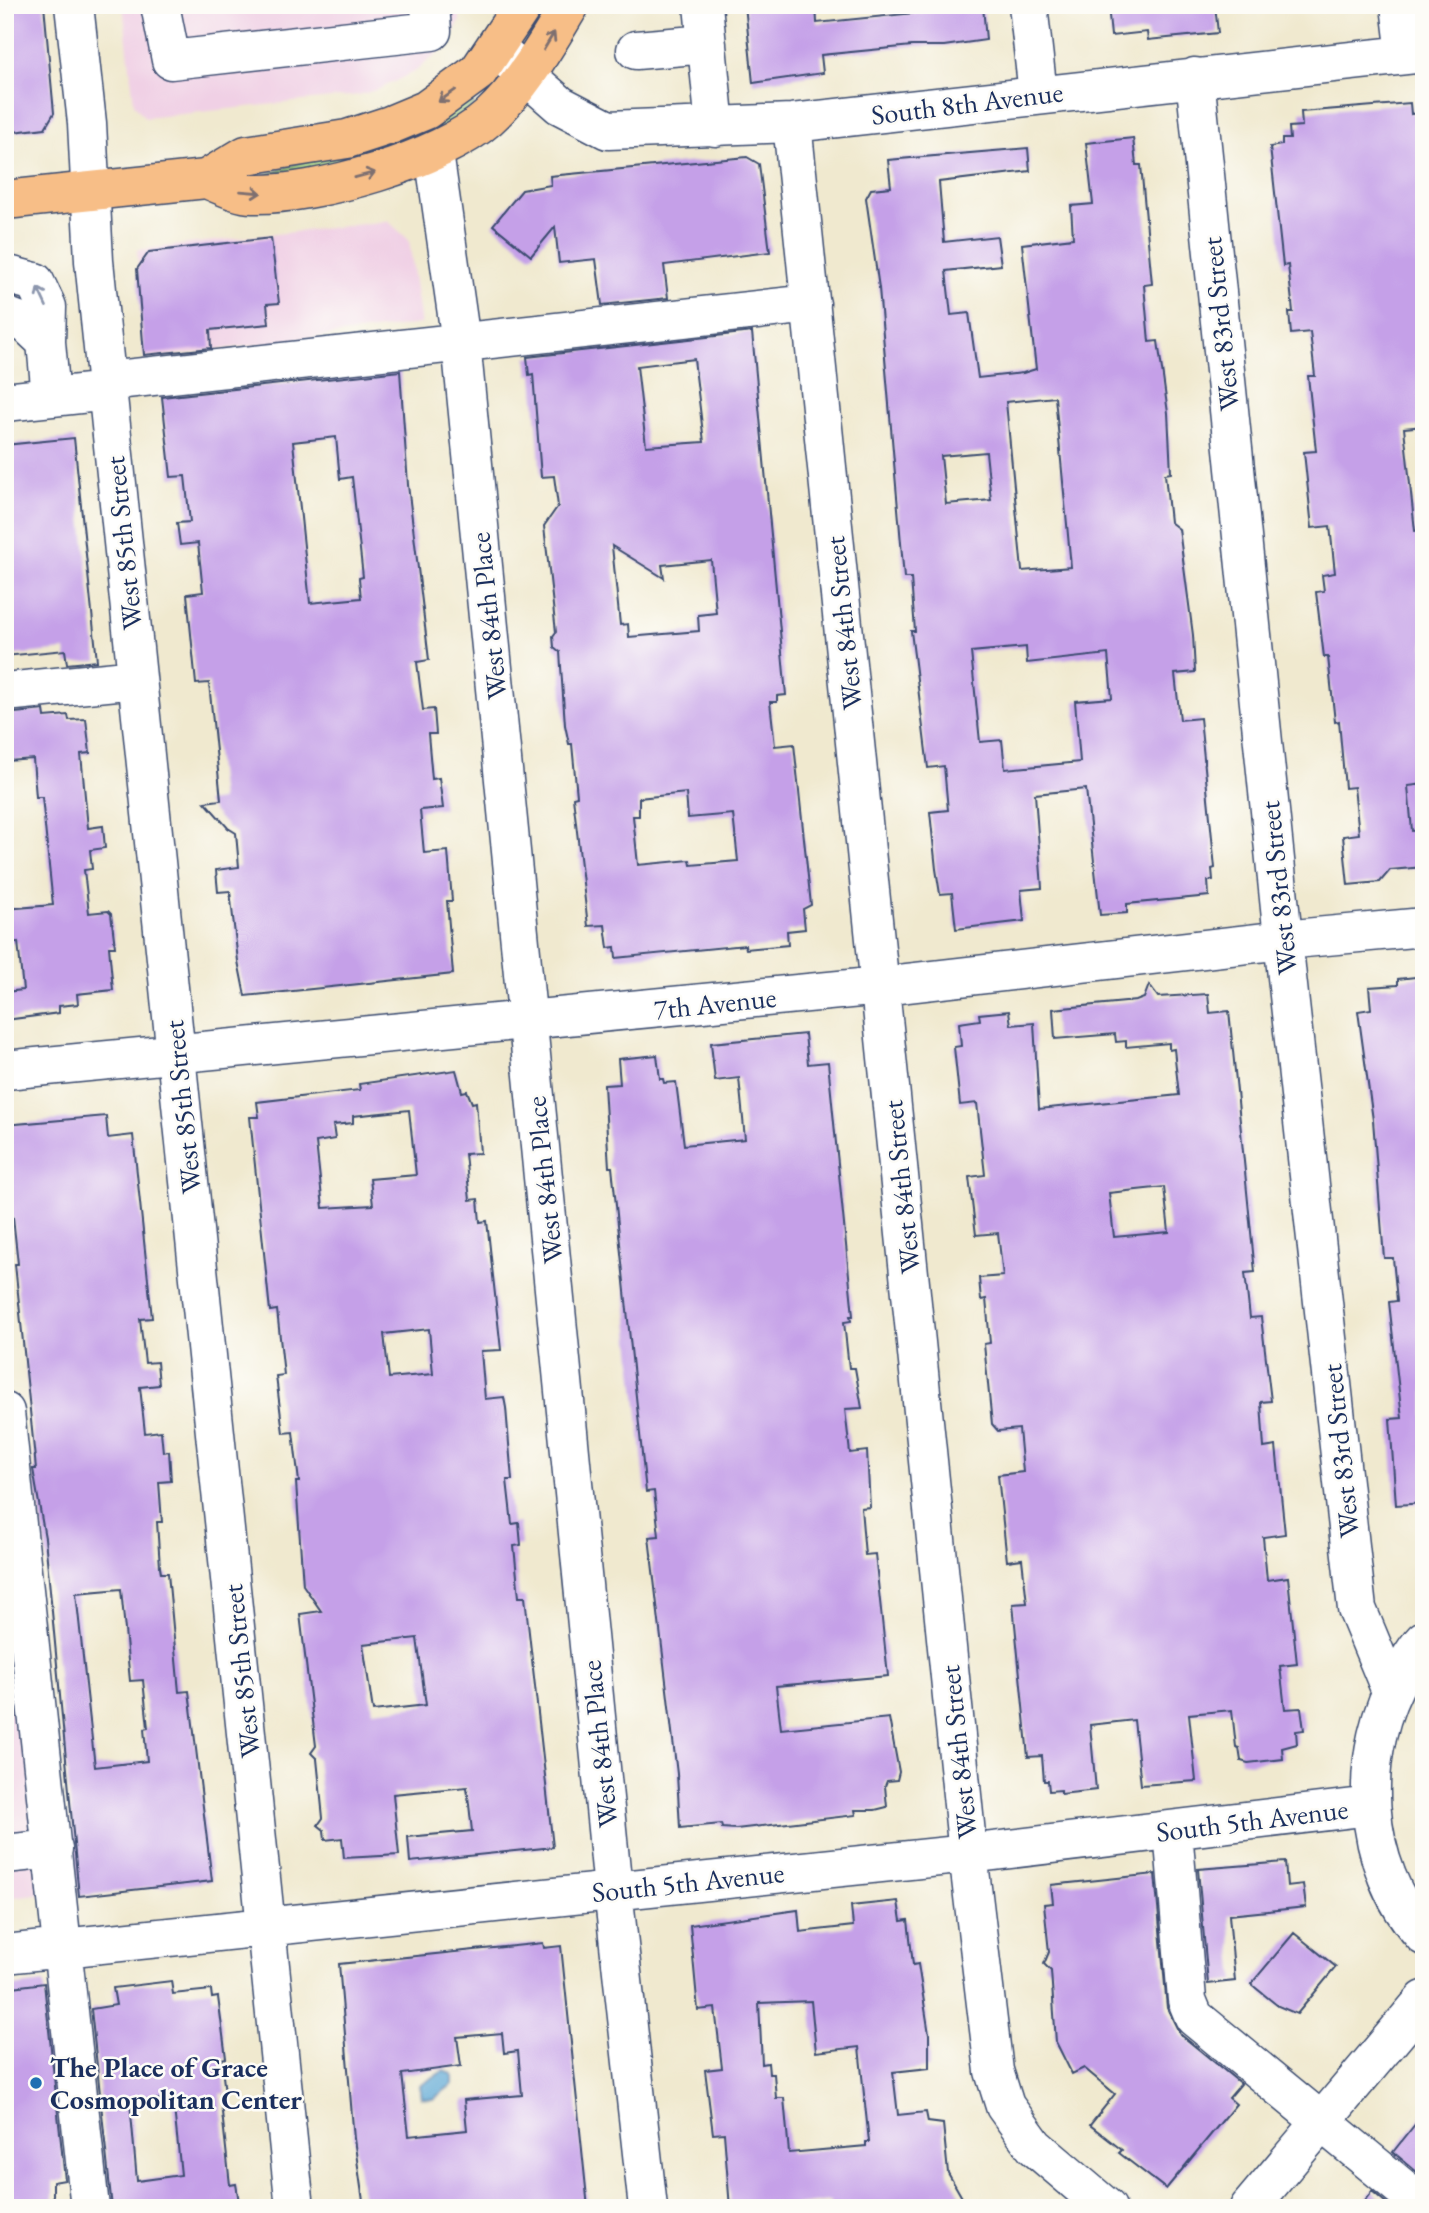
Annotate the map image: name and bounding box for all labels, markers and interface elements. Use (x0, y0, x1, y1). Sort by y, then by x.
one-way arrow (542, 31, 556, 51)
street label: South 8th Avenue (869, 73, 1065, 133)
one-way arrow (438, 89, 457, 103)
one-way arrow (353, 168, 376, 181)
one-way arrow (239, 186, 262, 199)
street label: West 83rd Street (1193, 235, 1247, 413)
one-way arrow (35, 287, 48, 308)
street label: West 85th Street (96, 454, 150, 632)
street label: West 84th Place (461, 531, 515, 701)
street label: West 84th Street (816, 534, 870, 712)
street label: West 83rd Street (1251, 799, 1305, 977)
street label: 7th Avenue (652, 979, 778, 1027)
street label: West 85th Street (155, 1018, 209, 1196)
street label: West 84th Place (517, 1095, 571, 1265)
street label: West 84th Street (874, 1098, 928, 1276)
street label: West 83rd Street (1313, 1362, 1367, 1540)
street label: West 85th Street (214, 1582, 268, 1760)
street label: West 84th Place (572, 1659, 626, 1829)
street label: West 84th Street (931, 1663, 985, 1841)
street label: South 5th Avenue (1154, 1790, 1350, 1850)
street label: South 5th Avenue (590, 1854, 786, 1910)
place label: The Place of Grace Cosmopolitan Center (50, 2049, 302, 2117)
marker: The Place of Grace Cosmopolitan Center (28, 2075, 44, 2091)

